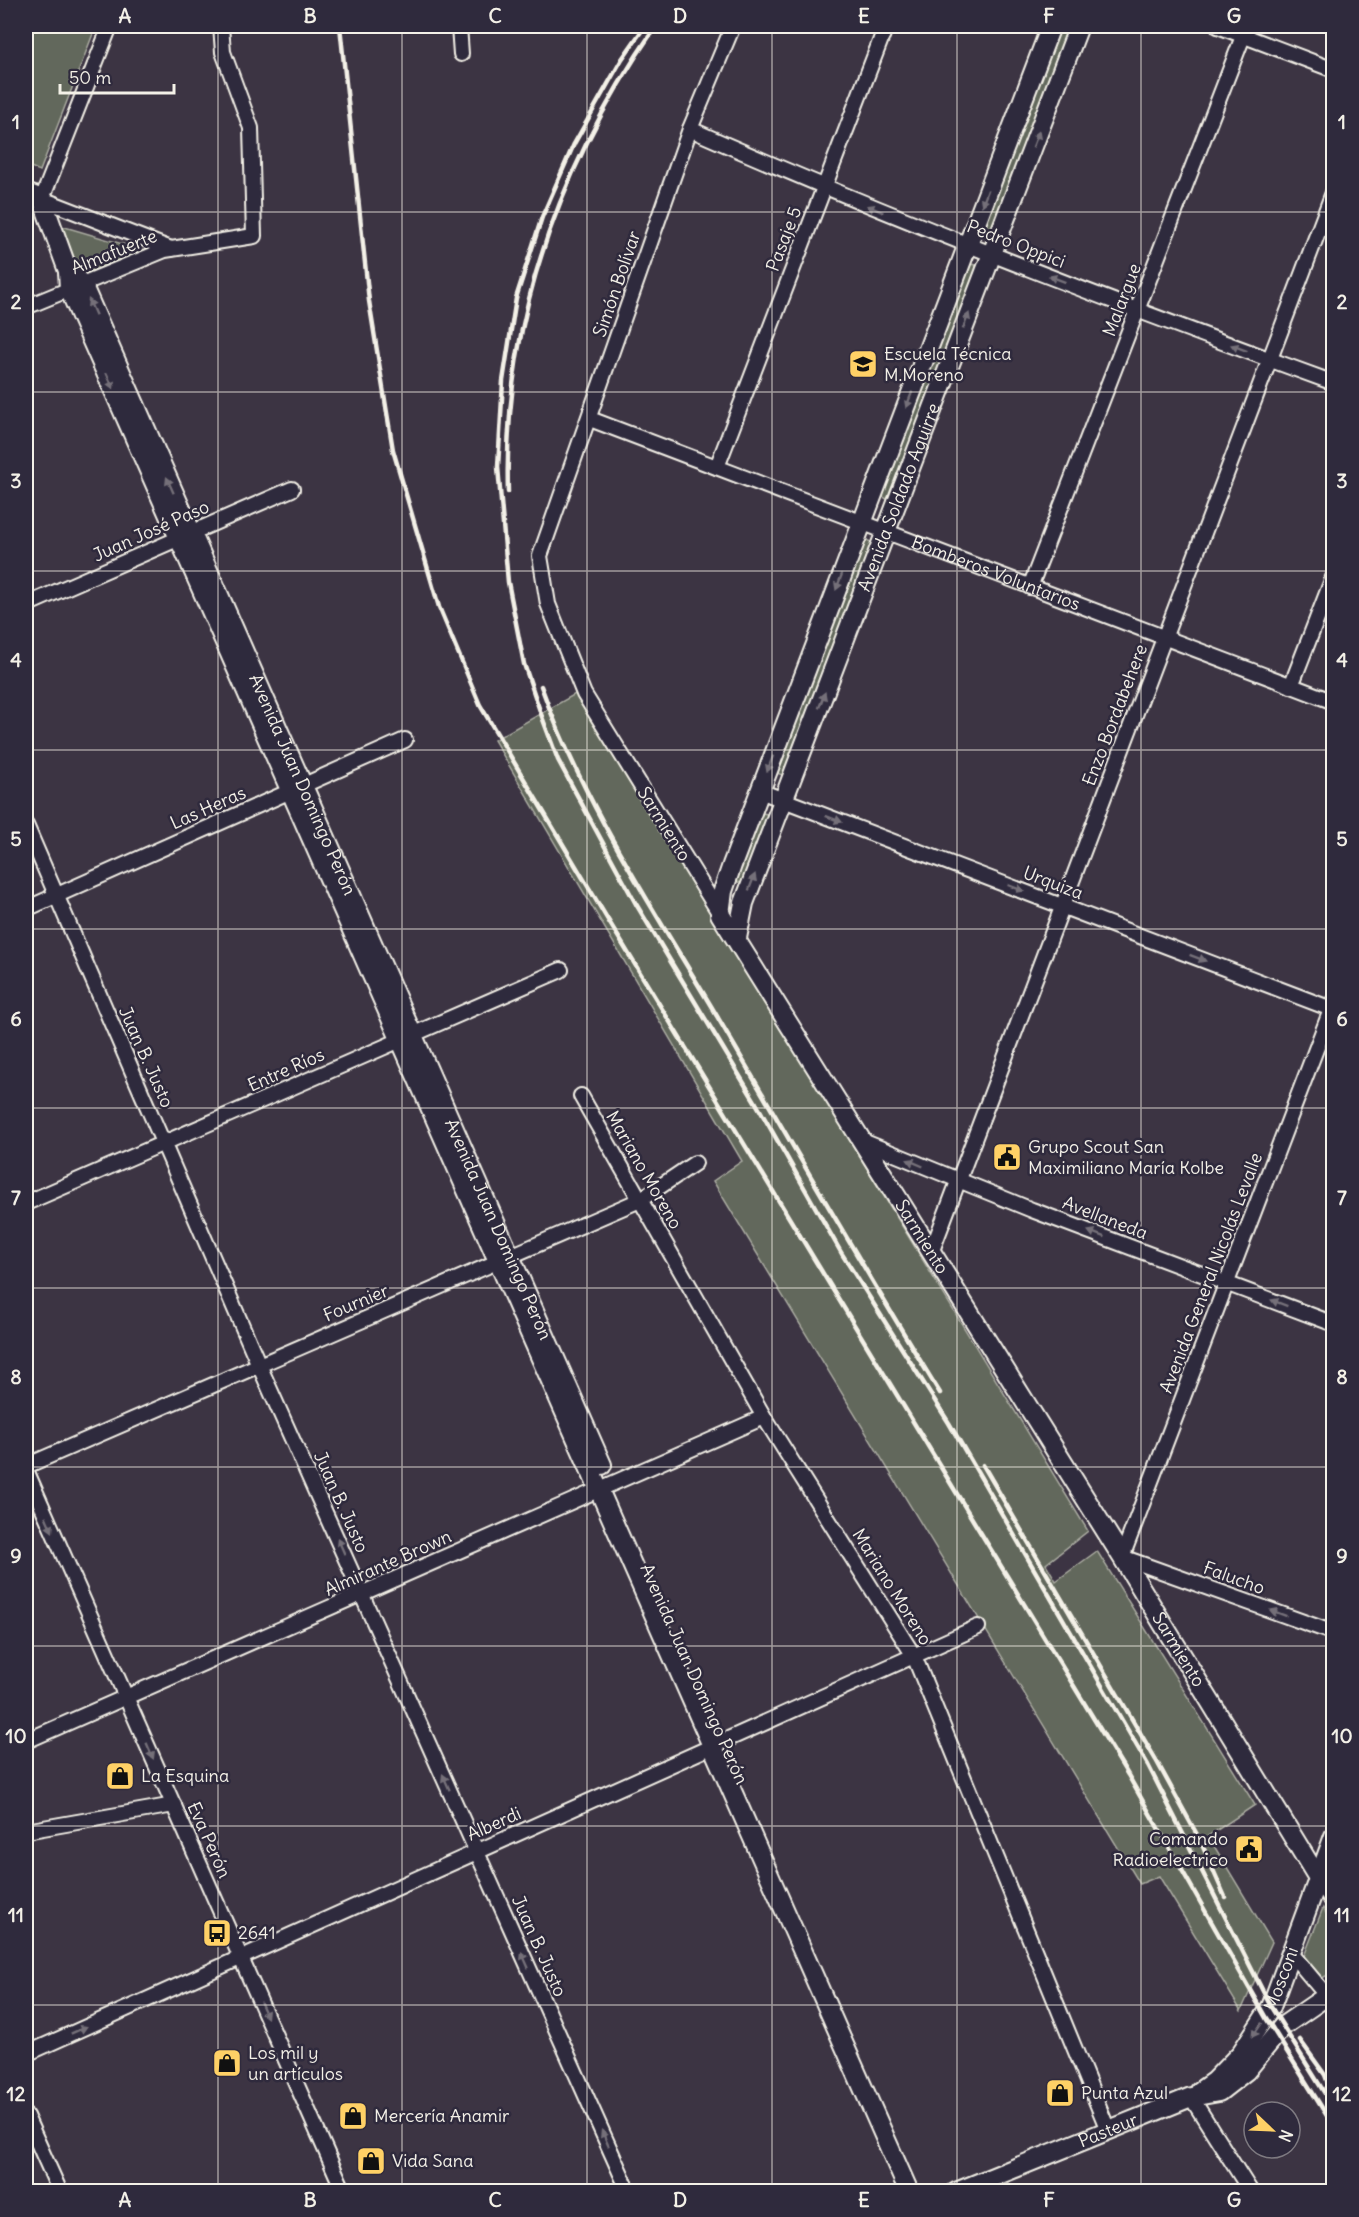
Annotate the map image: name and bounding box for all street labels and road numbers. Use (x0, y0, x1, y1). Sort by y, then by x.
street label: Pasaje 5 (761, 203, 806, 274)
street label: Pedro Oppici (964, 214, 1069, 273)
street label: Almafuerte (68, 224, 160, 279)
street label: Simón Bolívar (588, 227, 646, 340)
street label: Malargue (1097, 260, 1146, 340)
street label: Avenida Soldado Aguirre (852, 400, 945, 594)
street label: Juan José Paso (89, 495, 213, 566)
street label: Bomberos Voluntarios (908, 530, 1083, 615)
street label: Enzo Bordabehere (1077, 641, 1152, 789)
street label: Avenida Juan Domingo Perón (244, 670, 362, 899)
street label: Las Heras (166, 781, 249, 834)
street label: Sarmiento (633, 782, 696, 865)
street label: Urquiza (1020, 861, 1086, 904)
street label: Juan B. Justo (114, 1003, 179, 1111)
street label: Entre Ríos (244, 1042, 328, 1097)
street label: Mariano Moreno (601, 1106, 688, 1233)
street label: Avenida Juan Domingo Perón (440, 1115, 557, 1343)
street label: Avenida General Nicolás Levalle (1154, 1149, 1267, 1396)
street label: Avellaneda (1059, 1191, 1151, 1244)
street label: Sarmiento (890, 1195, 954, 1278)
street label: Fournier (320, 1278, 393, 1327)
street label: Juan B. Justo (309, 1448, 374, 1556)
street label: Almirante Brown (321, 1524, 455, 1601)
street label: Mariano Moreno (847, 1524, 937, 1649)
street label: Falucho (1200, 1556, 1268, 1599)
street label: Avenida Juan Domingo Perón (635, 1560, 754, 1788)
street label: Sarmiento (1147, 1608, 1211, 1691)
street label: Eva Perón (182, 1798, 236, 1882)
street label: Alberdi (463, 1801, 525, 1846)
street label: Juan B. Justo (507, 1892, 572, 2000)
street label: Mosconi (1259, 1944, 1303, 2014)
street label: Pasteur (1075, 2107, 1142, 2152)

